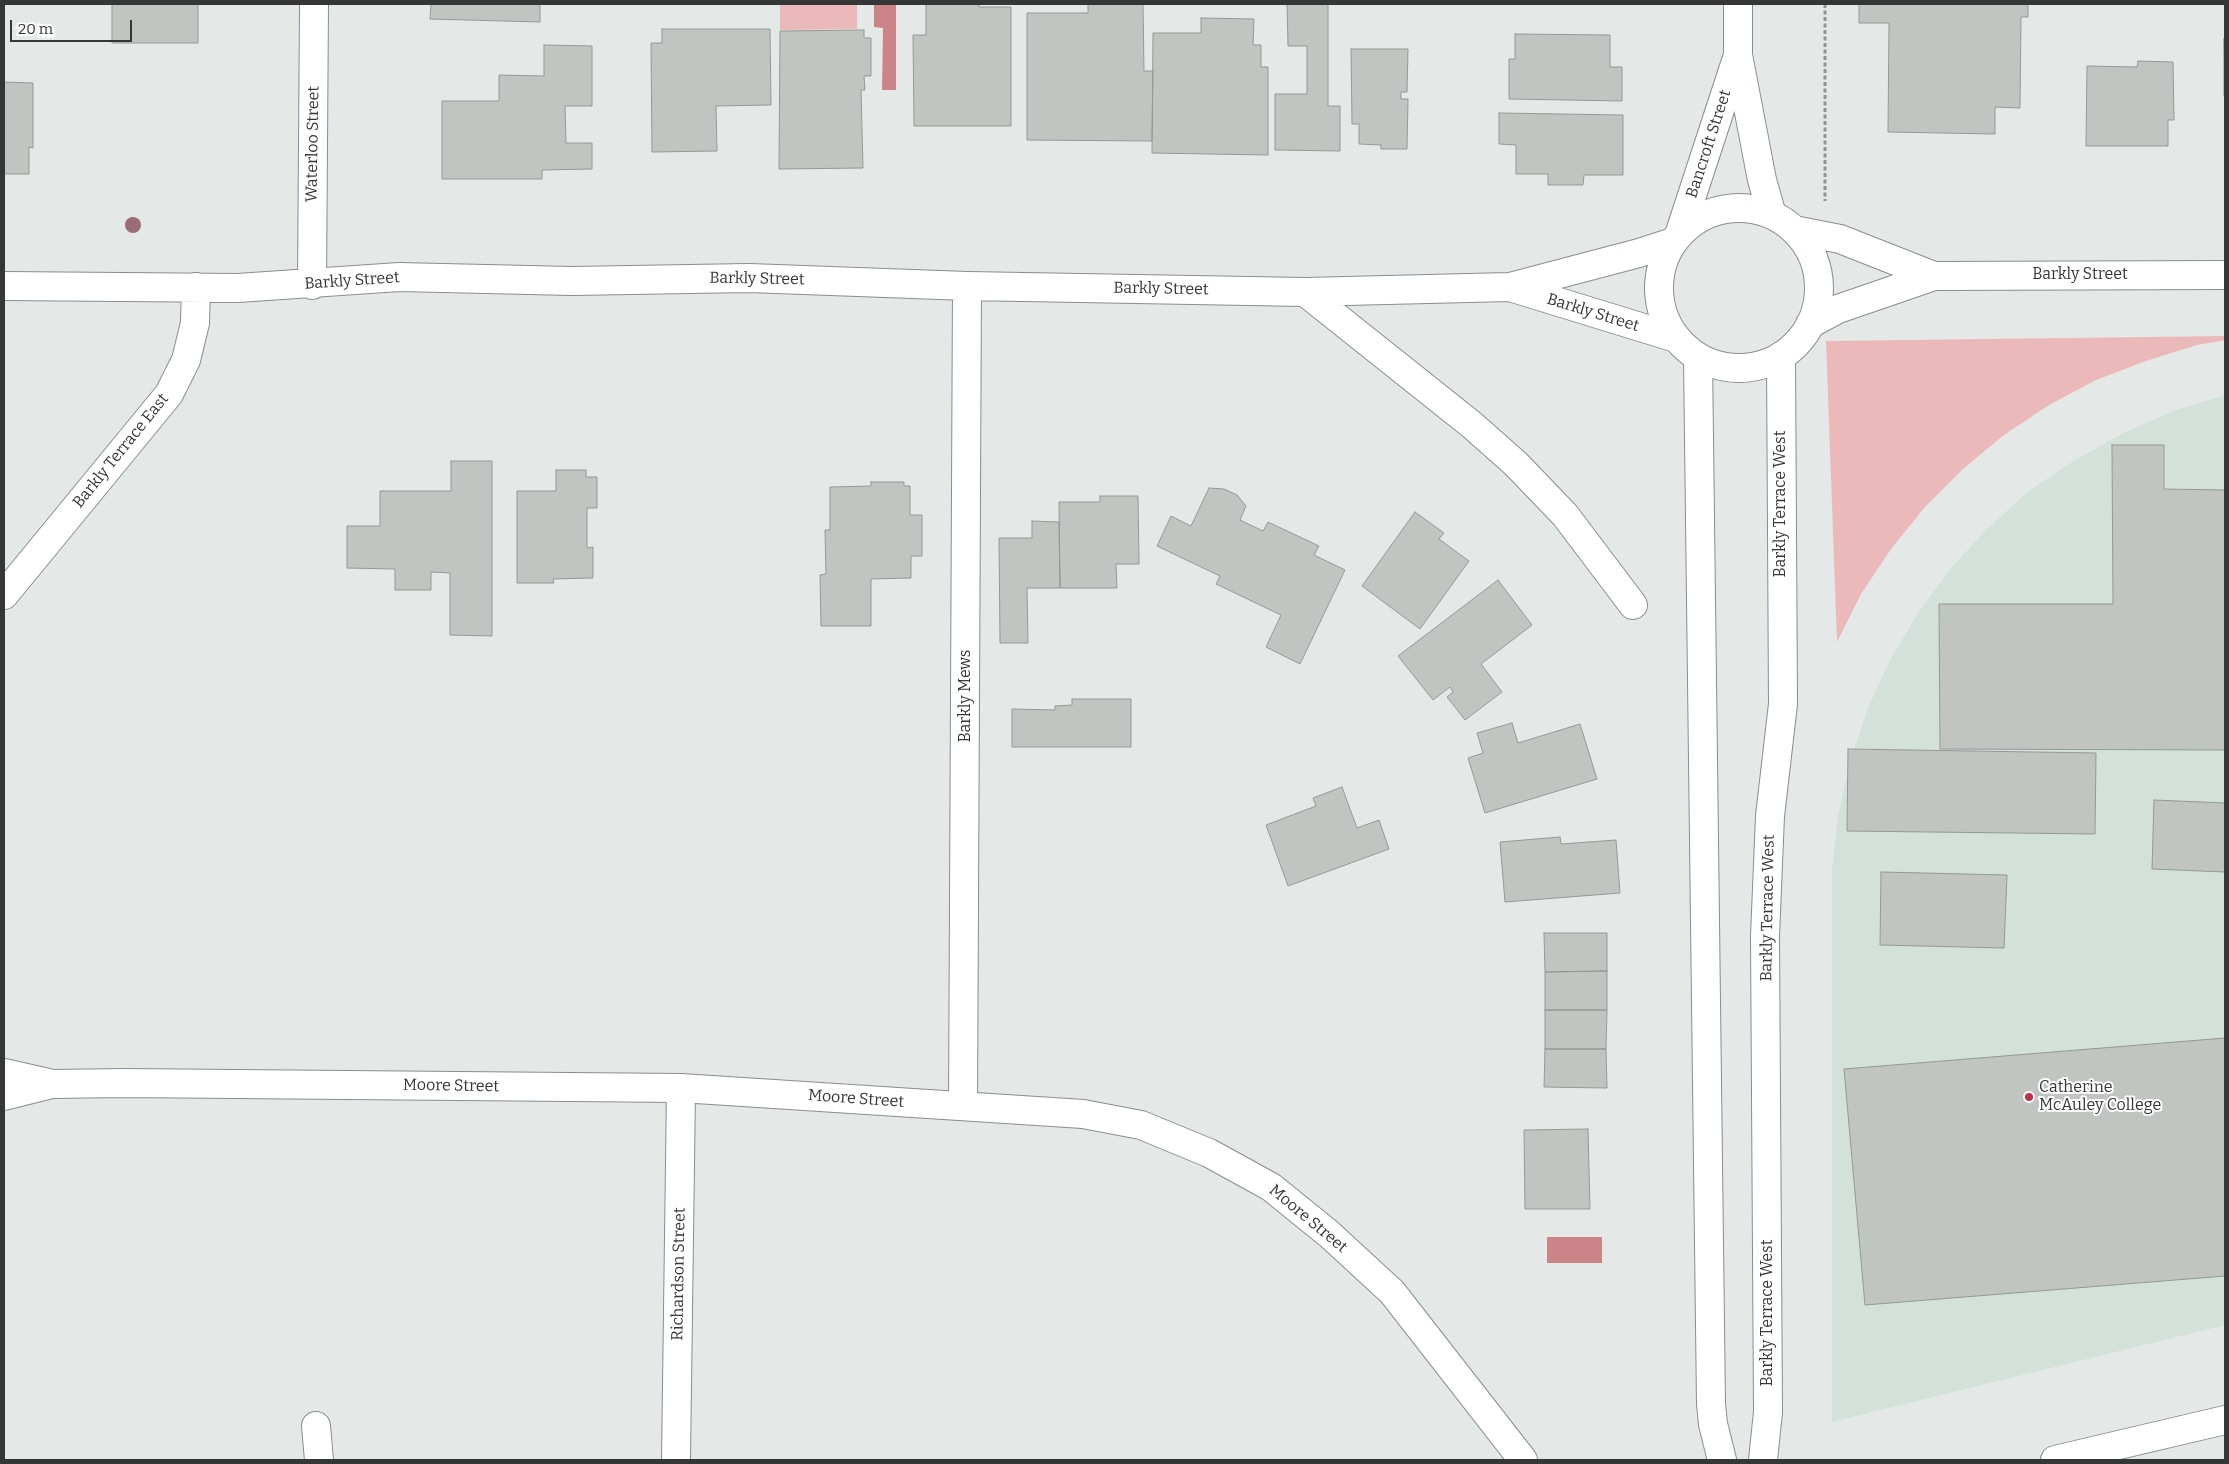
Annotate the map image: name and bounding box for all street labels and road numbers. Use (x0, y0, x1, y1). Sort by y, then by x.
street label: Waterloo Street (302, 86, 324, 202)
street label: Bancroft Street (1682, 87, 1736, 201)
street label: Barkly Street (2032, 265, 2128, 285)
street label: Barkly Street (304, 268, 400, 294)
street label: Barkly Street (709, 269, 805, 289)
street label: Barkly Street (1113, 279, 1209, 299)
street label: Barkly Street (1545, 290, 1641, 336)
street label: Barkly Terrace East (69, 390, 173, 512)
street label: Barkly Terrace West (1771, 430, 1791, 578)
street label: Barkly Mews (956, 650, 976, 742)
street label: Barkly Terrace West (1757, 834, 1779, 982)
street label: Moore Street (403, 1076, 499, 1096)
street label: Moore Street (807, 1086, 905, 1112)
street label: Moore Street (1265, 1181, 1351, 1257)
street label: Richardson Street (668, 1207, 690, 1341)
street label: Barkly Terrace West (1758, 1239, 1778, 1387)

